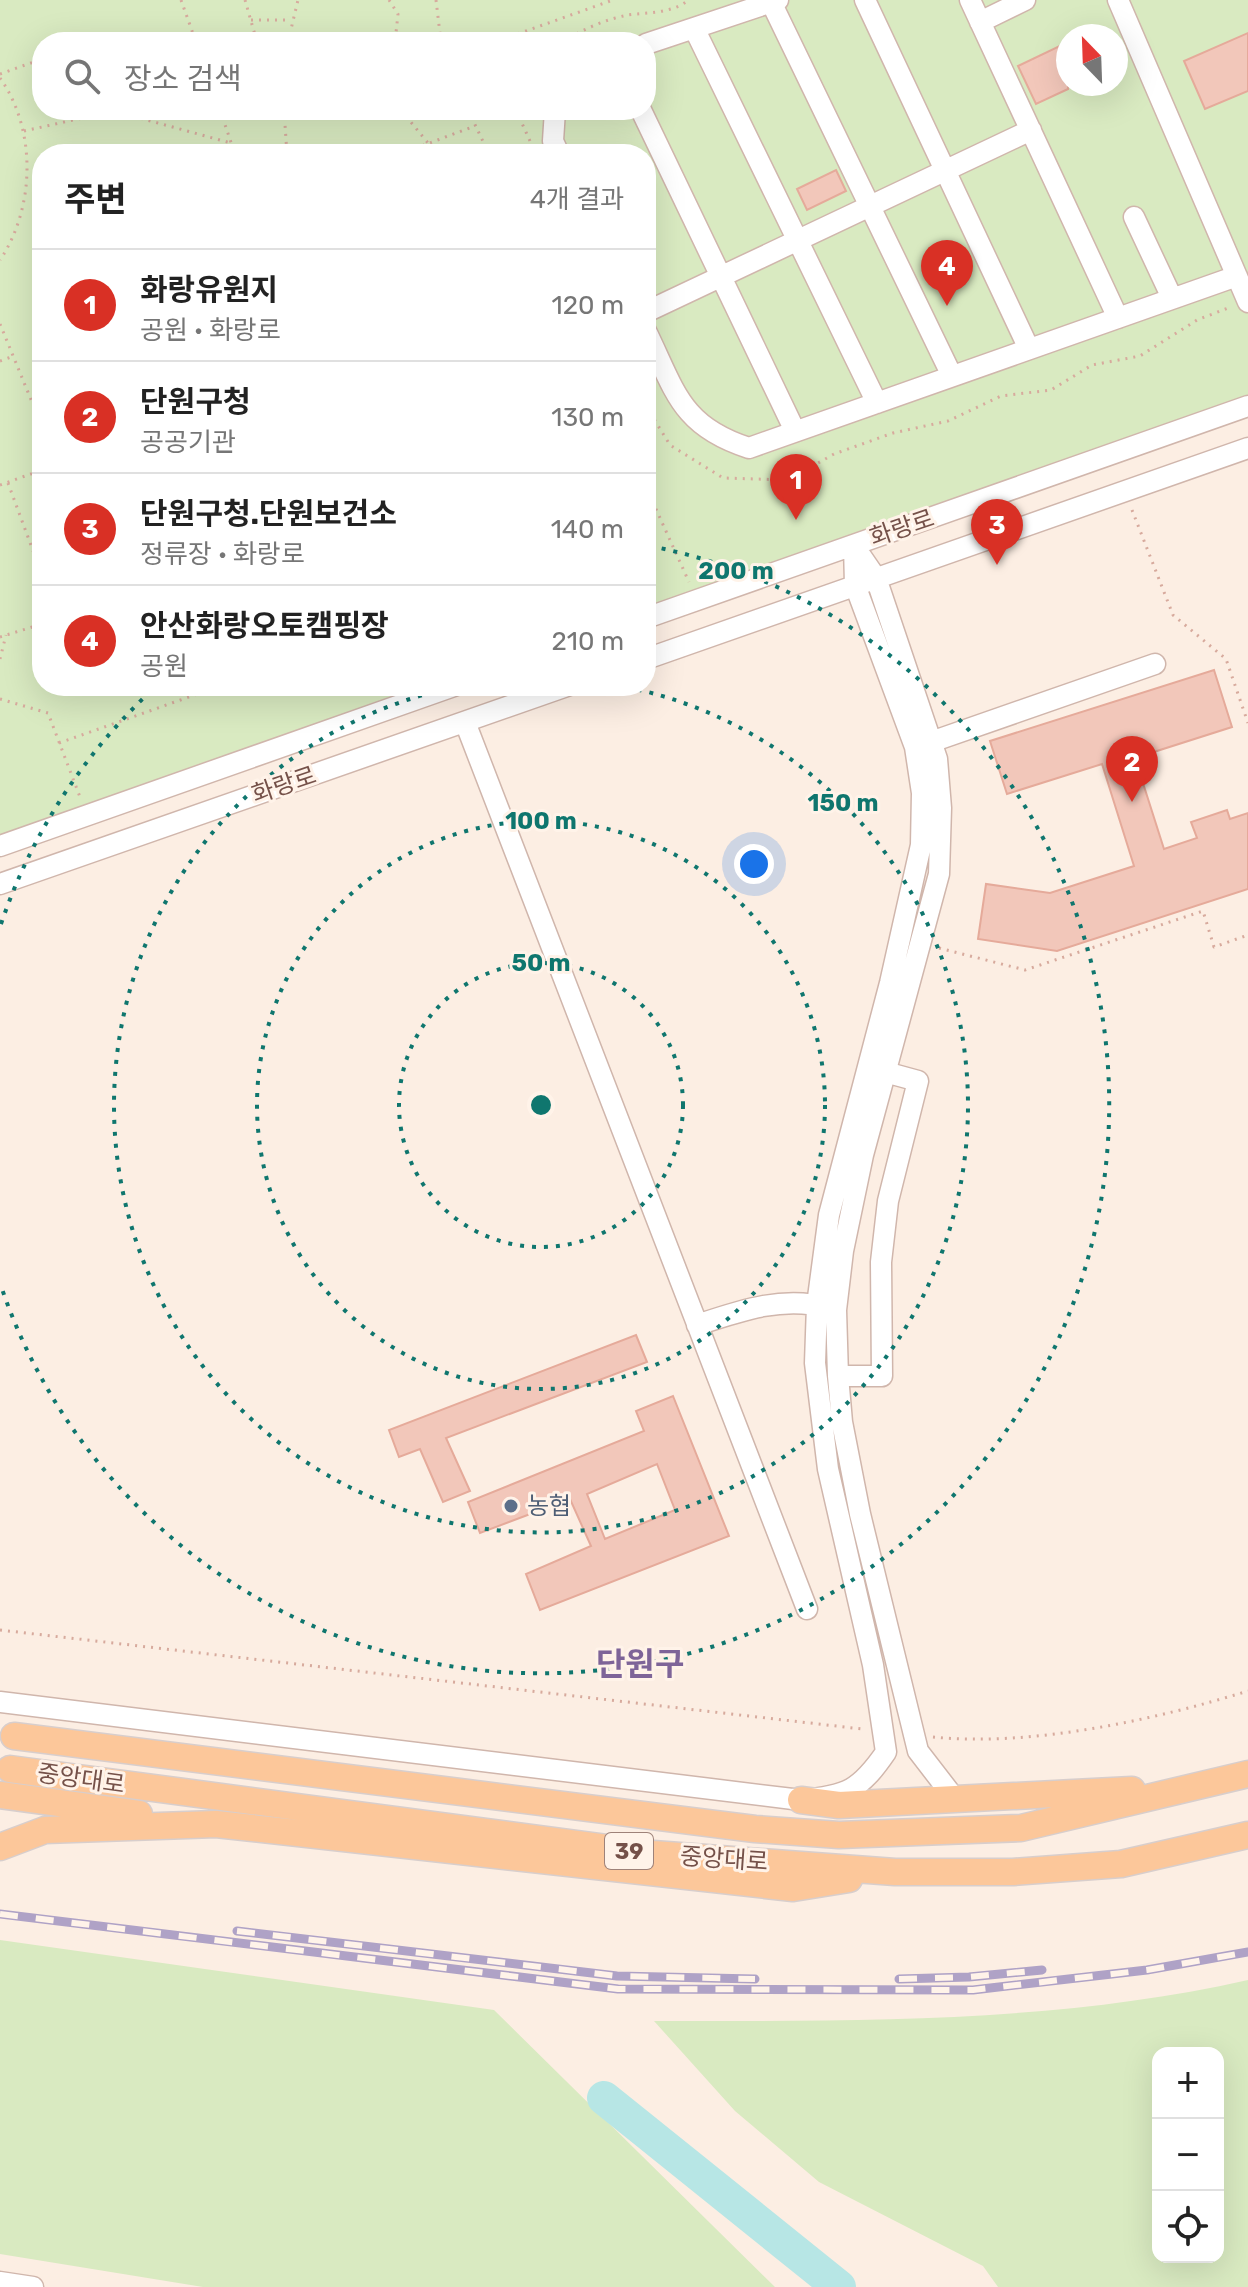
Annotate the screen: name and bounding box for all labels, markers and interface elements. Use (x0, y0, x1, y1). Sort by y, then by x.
north arrow (1056, 24, 1128, 96)
search box (32, 32, 656, 120)
icon: search (60, 54, 104, 98)
text: 장소 검색 (124, 61, 242, 97)
text: 주변 (64, 179, 127, 220)
text: 4개 결과 (530, 184, 624, 215)
pin: 4 (921, 240, 973, 306)
text: 화랑유원지 (140, 272, 278, 308)
text: 1 (84, 290, 96, 321)
text: 120 m (552, 290, 624, 321)
text: 공원 · 화랑로 (140, 315, 281, 346)
text: 단원구청 (140, 384, 250, 420)
text: 2 (82, 402, 98, 433)
text: 130 m (551, 402, 624, 433)
text: 공공기관 (140, 427, 236, 458)
pin: 1 (770, 454, 822, 520)
text: 단원구청.단원보건소 (140, 496, 397, 532)
pin: 3 (971, 499, 1023, 565)
street label: 화랑로 (866, 504, 938, 552)
text: 3 (81, 514, 99, 545)
text: 140 m (551, 514, 624, 545)
text: 정류장 · 화랑로 (140, 539, 305, 570)
text: 200 m (698, 557, 774, 585)
text: 안산화랑오토캠핑장 (140, 608, 388, 644)
text: 4 (81, 626, 99, 657)
text: 210 m (552, 626, 624, 657)
text: 공원 (140, 651, 188, 682)
pin: 2 (1106, 736, 1158, 802)
street label: 화랑로 (248, 761, 320, 809)
text: 150 m (808, 789, 878, 817)
text: 100 m (505, 807, 577, 835)
your location (734, 844, 774, 884)
text: 50 m (512, 949, 570, 977)
centre of rings (527, 1091, 555, 1119)
place label: 농협 (527, 1492, 571, 1520)
marker: 농협 (502, 1497, 520, 1515)
district label: 단원구 (596, 1645, 684, 1683)
street label: 중앙대로 (35, 1759, 127, 1799)
road number: 39 (605, 1833, 653, 1869)
street label: 중앙대로 (679, 1842, 769, 1876)
map controls (1152, 2047, 1224, 2263)
button: + (1152, 2047, 1224, 2119)
button: − (1152, 2119, 1224, 2191)
button: locate (1152, 2191, 1224, 2263)

